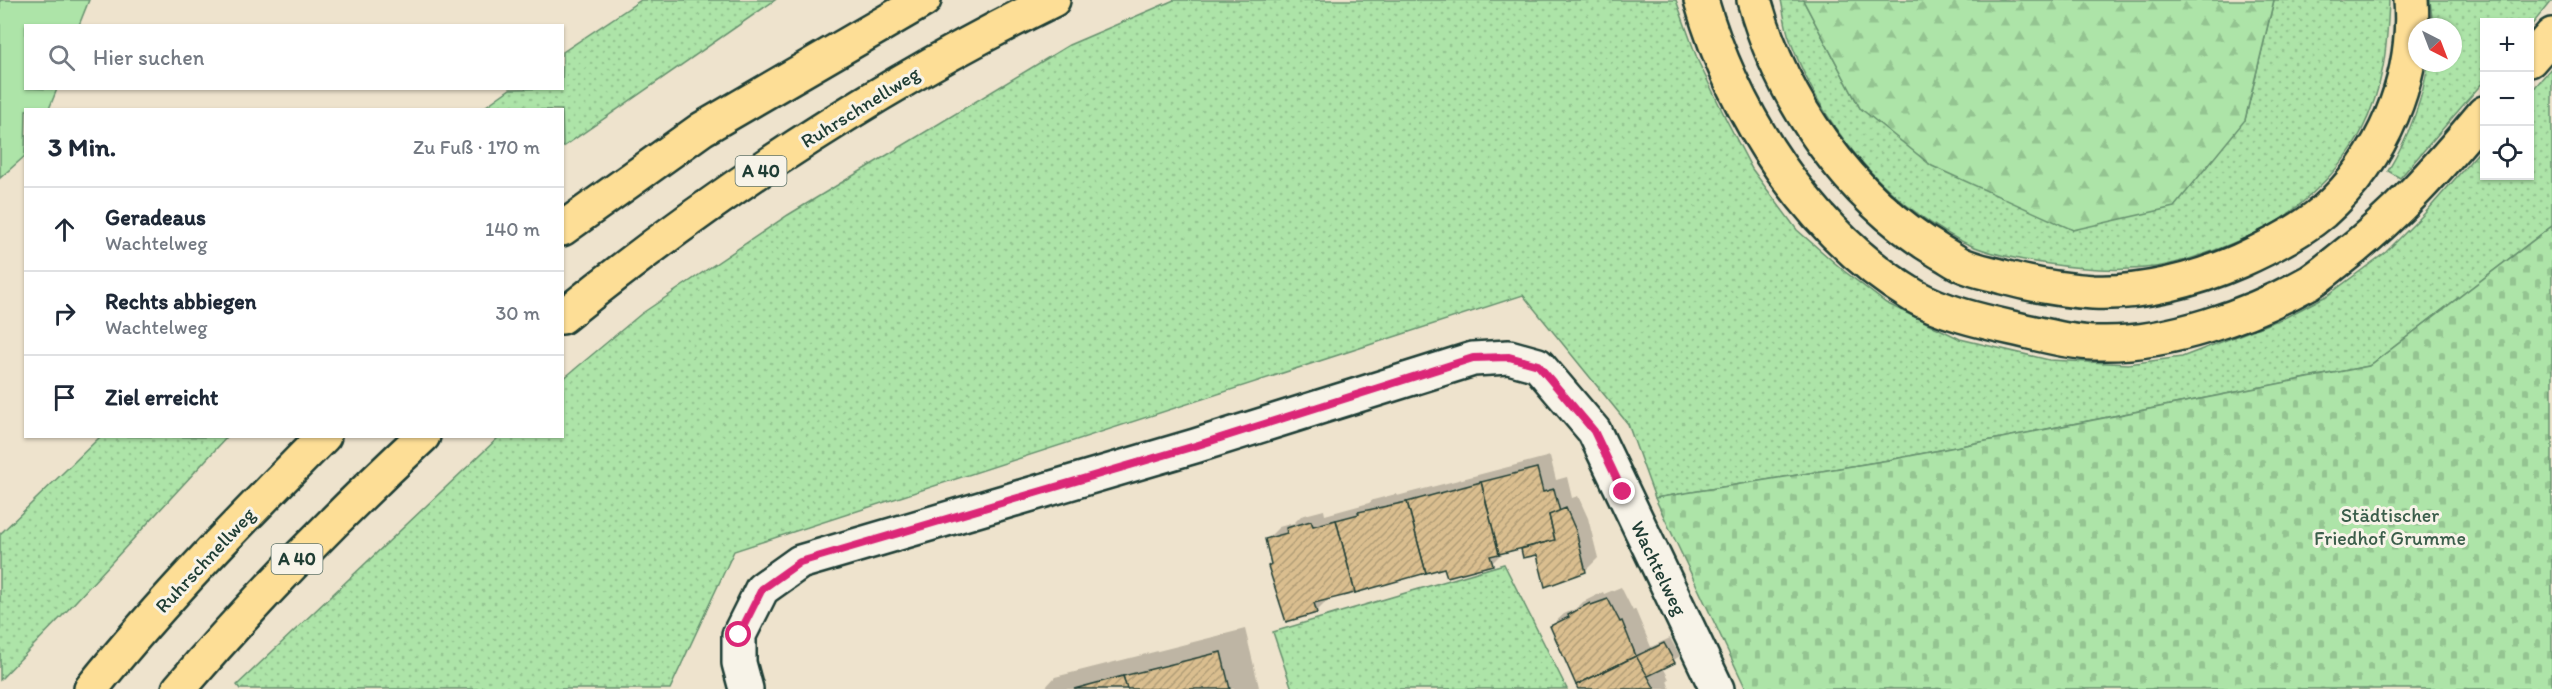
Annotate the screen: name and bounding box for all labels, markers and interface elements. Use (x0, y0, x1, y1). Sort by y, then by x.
north arrow (2408, 18, 2462, 72)
map controls (2480, 18, 2534, 180)
button: + (2480, 18, 2534, 72)
search box (24, 24, 564, 90)
icon: search (45, 41, 78, 74)
text: Hier suchen (93, 44, 204, 71)
street label: Ruhrschnellweg (796, 60, 924, 153)
button: − (2480, 72, 2534, 126)
button: locate (2480, 126, 2534, 180)
text: 3 Min. (48, 131, 116, 163)
text: Zu Fuß · 170 m (413, 135, 540, 159)
road number: A 40 (736, 156, 786, 186)
text: Geradeaus (105, 204, 206, 231)
icon: ahead (48, 213, 81, 246)
text: 140 m (485, 217, 540, 241)
text: Wachtelweg (105, 231, 208, 255)
text: Rechts abbiegen (105, 288, 257, 315)
icon: right (48, 297, 81, 330)
text: 30 m (495, 301, 540, 325)
text: Wachtelweg (105, 315, 208, 339)
icon: arrive (48, 381, 81, 414)
text: Ziel erreicht (105, 384, 218, 411)
route end (1609, 478, 1635, 504)
street label: Ruhrschnellweg (150, 502, 261, 618)
park label: Städtischer Friedhof Grumme (2314, 503, 2466, 550)
street label: Wachtelweg (1626, 517, 1693, 620)
road number: A 40 (272, 544, 322, 574)
route start (725, 621, 751, 647)

